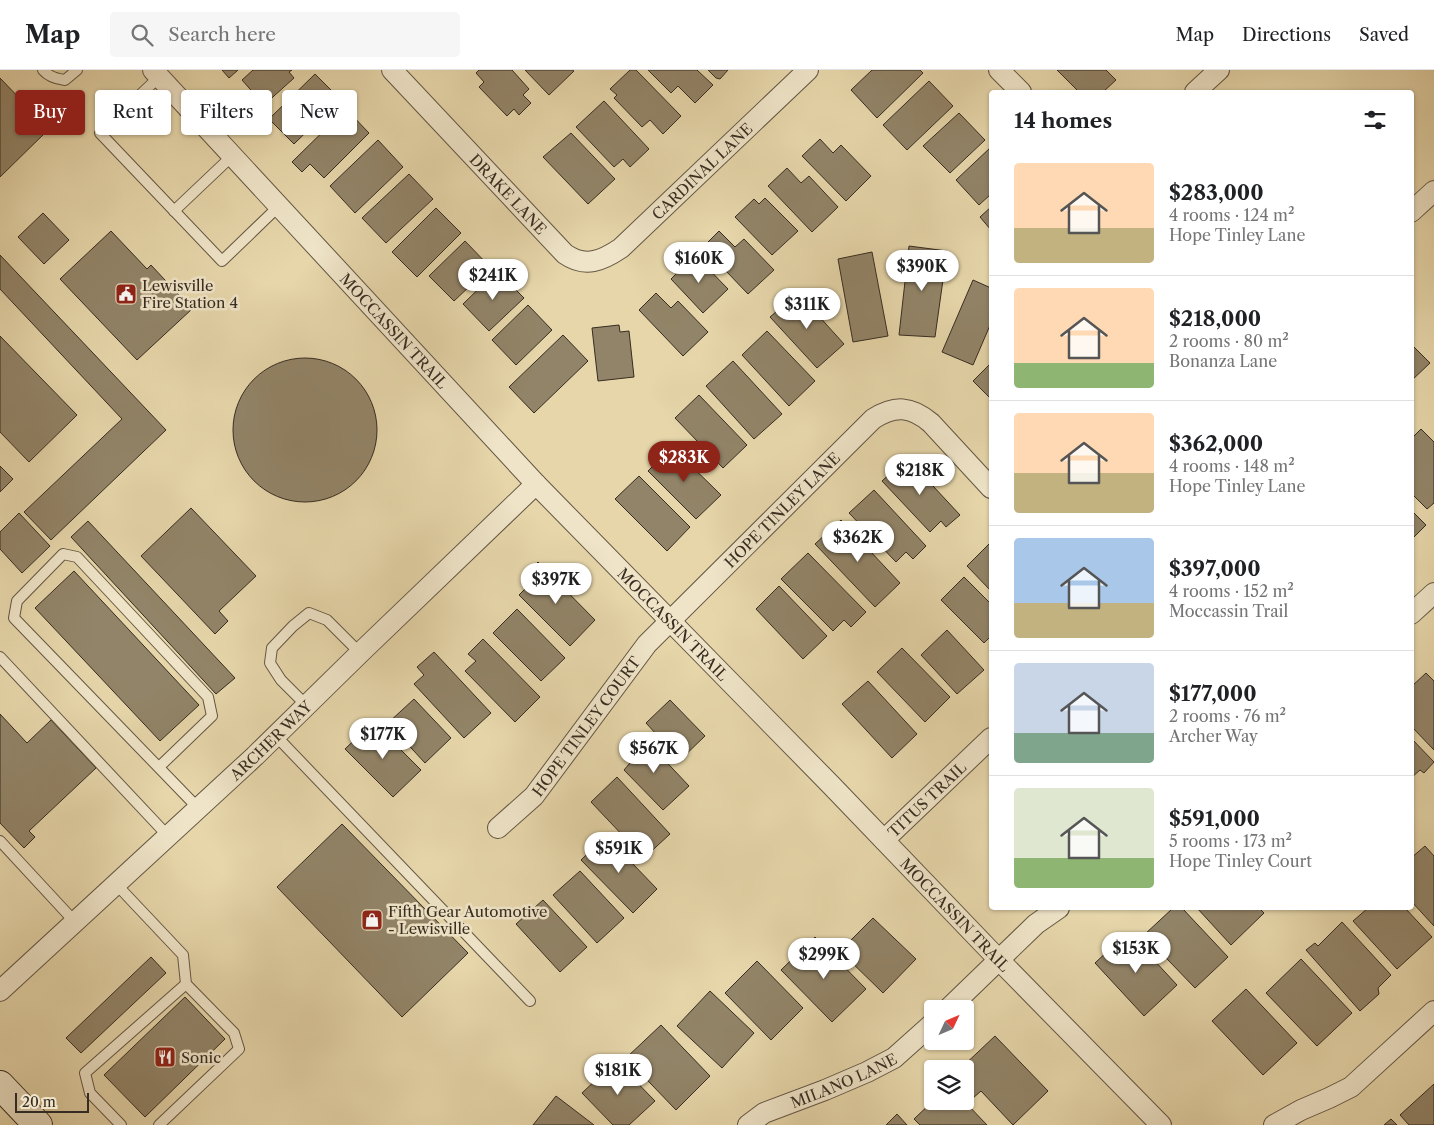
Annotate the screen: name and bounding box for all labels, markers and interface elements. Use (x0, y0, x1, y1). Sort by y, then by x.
search box (110, 12, 460, 57)
text: Map (25, 20, 80, 49)
icon: search (128, 21, 156, 49)
text: Search here (168, 23, 276, 46)
text: Map (1175, 24, 1214, 46)
text: Directions (1242, 24, 1331, 46)
text: Saved (1359, 24, 1409, 46)
chip: Buy (15, 90, 85, 135)
chip: Rent (95, 90, 171, 135)
chip: Filters (181, 90, 272, 135)
chip: New (282, 90, 357, 135)
icon: filters (1361, 106, 1389, 134)
text: 14 homes (1014, 108, 1112, 133)
street label: CARDINAL LANE (648, 119, 756, 223)
street label: DRAKE LANE (466, 150, 551, 238)
text: $283,000 (1169, 180, 1264, 205)
icon: home (1054, 183, 1114, 243)
text: 4 rooms · 124 m² (1169, 205, 1294, 225)
text: Hope Tinley Lane (1169, 225, 1305, 245)
pin: $160K (664, 242, 734, 284)
text: $160K (675, 248, 723, 268)
pin: $390K (887, 250, 957, 292)
text: $390K (897, 256, 947, 276)
pin: $241K (458, 258, 528, 301)
text: $241K (469, 265, 517, 285)
street label: MOCCASSIN TRAIL (336, 269, 452, 392)
place label: Lewisville Fire Station 4 (142, 276, 238, 312)
public building icon: Lewisville Fire Station 4 (114, 282, 138, 306)
pin: $311K (772, 288, 842, 330)
text: $311K (784, 294, 830, 314)
text: $218,000 (1169, 306, 1261, 331)
icon: home (1054, 308, 1114, 368)
text: 2 rooms · 80 m² (1169, 331, 1289, 351)
text: Bonanza Lane (1169, 351, 1277, 371)
text: $362,000 (1169, 431, 1263, 456)
icon: home (1054, 433, 1114, 493)
pin: $283K (649, 440, 719, 483)
text: $283K (659, 447, 709, 467)
street label: HOPE TINLEY LANE (720, 448, 844, 571)
pin: $218K (885, 454, 955, 496)
text: 4 rooms · 148 m² (1169, 456, 1295, 476)
text: $218K (896, 460, 944, 480)
text: Hope Tinley Lane (1169, 476, 1305, 496)
pin: $362K (823, 520, 893, 563)
text: $362K (833, 527, 883, 547)
text: $397,000 (1169, 556, 1261, 581)
icon: home (1054, 558, 1114, 618)
pin: $397K (521, 562, 591, 605)
street label: MOCCASSIN TRAIL (614, 564, 733, 684)
text: $397K (532, 569, 580, 589)
text: 4 rooms · 152 m² (1169, 581, 1294, 601)
text: Moccassin Trail (1169, 601, 1288, 621)
street label: HOPE TINLEY COURT (528, 652, 645, 800)
text: $177,000 (1169, 681, 1257, 706)
icon: home (1054, 683, 1114, 743)
street label: ARCHER WAY (225, 696, 316, 785)
text: 2 rooms · 76 m² (1169, 706, 1286, 726)
pin: $177K (348, 718, 418, 760)
text: $177K (360, 724, 406, 744)
text: Archer Way (1169, 726, 1258, 746)
pin: $567K (619, 732, 689, 774)
text: $567K (630, 738, 678, 758)
street label: TITUS TRAIL (884, 757, 970, 841)
text: $591,000 (1169, 806, 1260, 831)
icon: home (1054, 808, 1114, 868)
text: 5 rooms · 173 m² (1169, 831, 1292, 851)
pin: $591K (584, 832, 654, 874)
text: $591K (595, 838, 643, 858)
text: Hope Tinley Court (1169, 851, 1312, 871)
street label: MOCCASSIN TRAIL (896, 854, 1014, 975)
place label: Fifth Gear Automotive - Lewisville (388, 902, 547, 938)
shop icon: Fifth Gear Automotive - Lewisville (360, 908, 384, 932)
pin: $153K (1101, 932, 1171, 974)
pin: $299K (789, 938, 859, 980)
text: $153K (1113, 938, 1159, 958)
text: $299K (799, 944, 849, 964)
north arrow (924, 1000, 974, 1050)
map controls (924, 1000, 974, 1110)
restaurant icon: Sonic (153, 1045, 177, 1069)
place label: Sonic (181, 1048, 221, 1067)
street label: MILANO LANE (788, 1049, 900, 1112)
pin: $181K (583, 1054, 653, 1096)
text: $181K (595, 1060, 641, 1080)
button: layers (924, 1060, 974, 1110)
scale bar (15, 1090, 89, 1113)
text: 20 m (22, 1093, 56, 1111)

